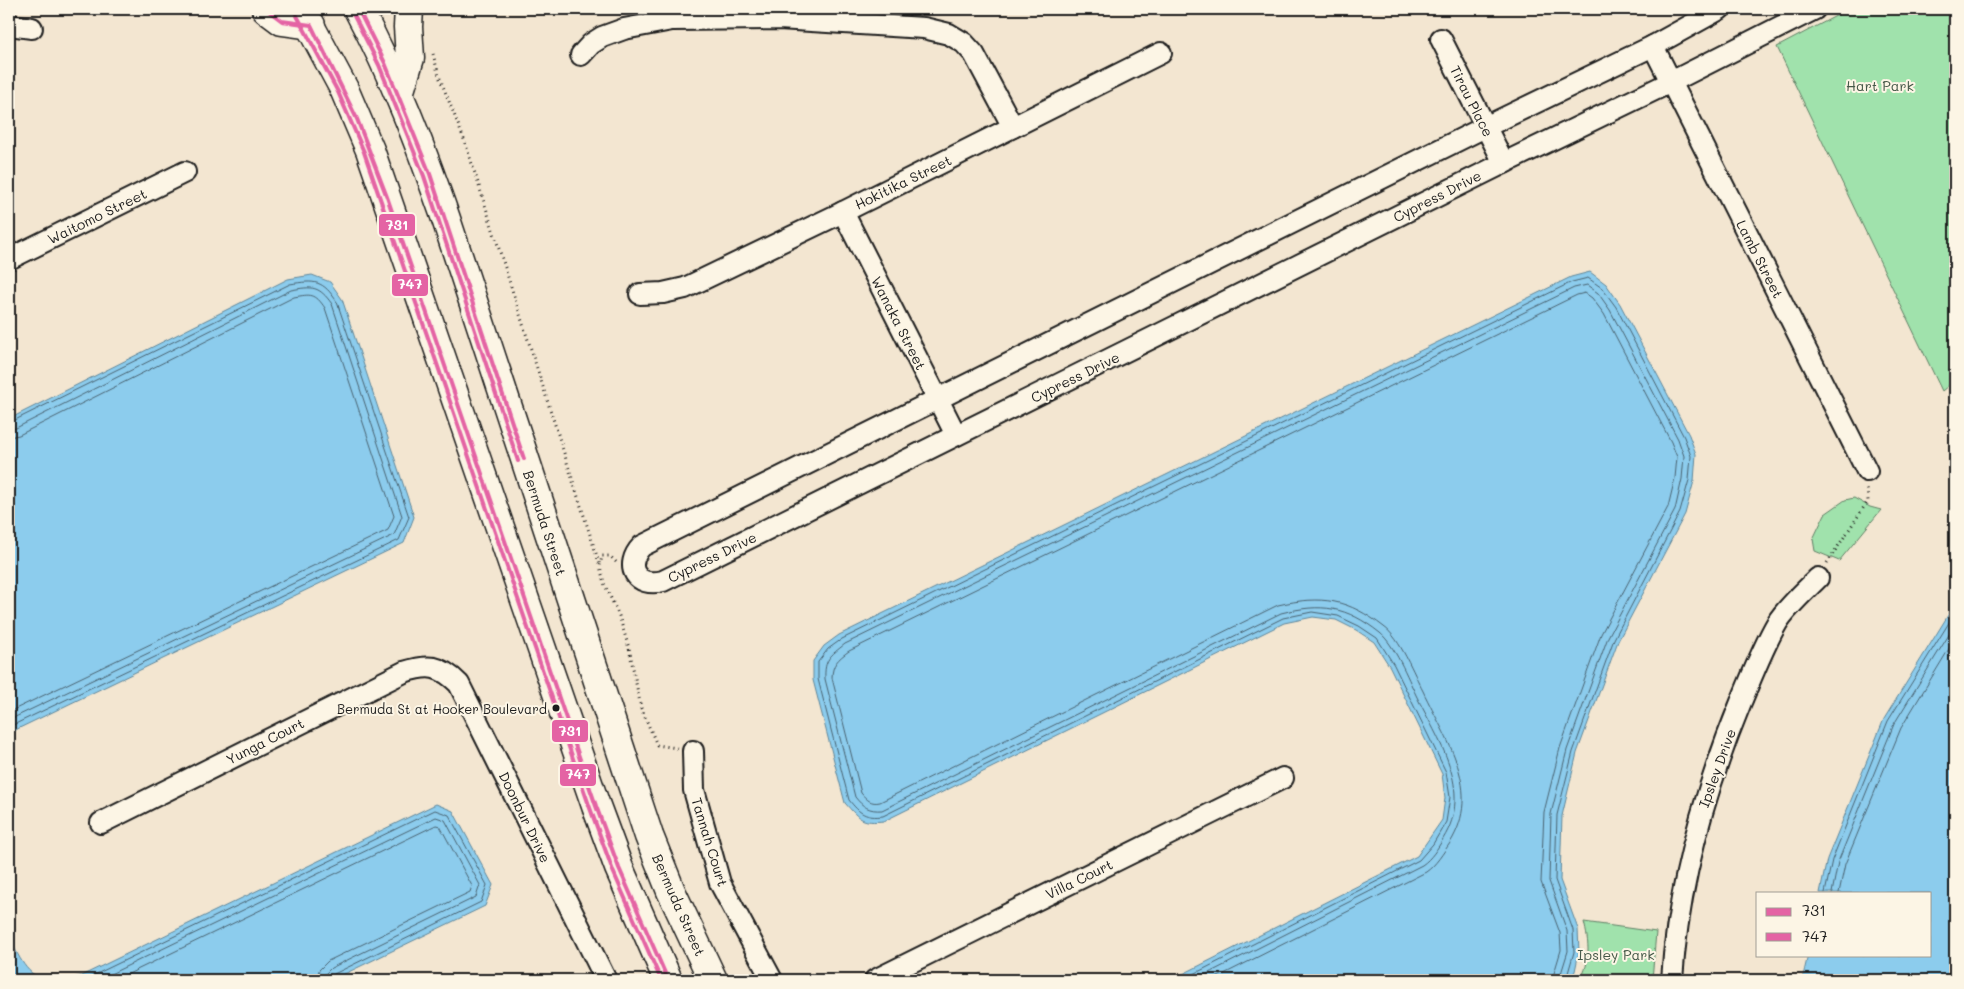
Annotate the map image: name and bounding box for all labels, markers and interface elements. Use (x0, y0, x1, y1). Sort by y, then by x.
street label: Tirau Place (1446, 62, 1498, 140)
park label: Hart Park (1846, 76, 1914, 95)
street label: Hokitika Street (851, 150, 955, 214)
street label: Cypress Drive (1390, 166, 1484, 226)
street label: Waitomo Street (44, 184, 150, 248)
line badge: 731 (378, 213, 416, 237)
text: 731 (386, 215, 408, 234)
street label: Lamb Street (1732, 217, 1788, 301)
line badge: 747 (391, 273, 429, 297)
street label: Wanaka Street (867, 273, 931, 373)
text: 747 (398, 274, 422, 293)
street label: Cypress Drive (1027, 347, 1123, 407)
street label: Bermuda Street (519, 468, 571, 578)
street label: Cypress Drive (664, 527, 760, 587)
place label: Bermuda St at Hooker Boulevard (337, 700, 547, 717)
marker: Bermuda St at Hooker Boulevard (551, 703, 561, 713)
street label: Yunga Court (223, 713, 307, 769)
line badge: 731 (551, 719, 589, 743)
text: 731 (559, 721, 581, 740)
street label: Ipsley Drive (1694, 726, 1740, 810)
line badge: 747 (559, 763, 597, 787)
text: 747 (566, 764, 590, 783)
street label: Doonbur Drive (495, 768, 555, 866)
street label: Tannah Court (687, 795, 733, 889)
street label: Bermuda Street (648, 851, 710, 959)
street label: Villa Court (1042, 855, 1116, 903)
legend (1756, 892, 1932, 956)
text: 731 (1802, 900, 1826, 920)
text: 747 (1802, 926, 1828, 946)
park label: Ipsley Park (1577, 945, 1655, 964)

